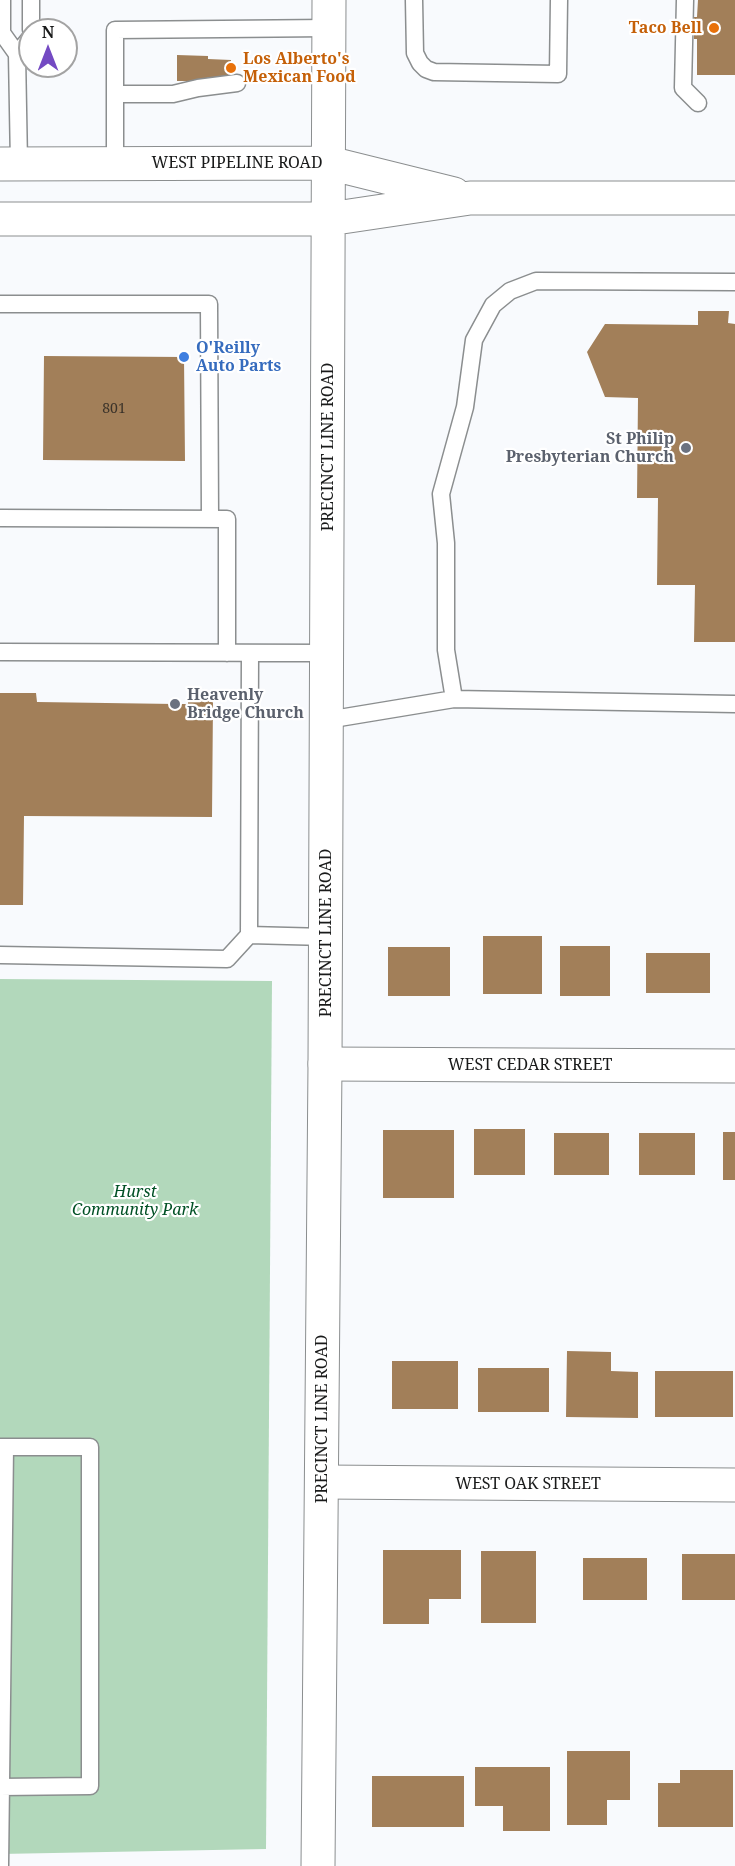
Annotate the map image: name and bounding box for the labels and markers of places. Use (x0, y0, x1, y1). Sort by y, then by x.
place label: Taco Bell (629, 18, 702, 38)
marker: Taco Bell (707, 21, 721, 35)
place label: Los Alberto's Mexican Food (243, 49, 356, 87)
marker: Los Alberto's Mexican Food (224, 61, 238, 75)
place label: O'Reilly Auto Parts (196, 338, 281, 376)
marker: O'Reilly Auto Parts (177, 350, 191, 364)
place label: St Philip Presbyterian Church (506, 429, 674, 467)
marker: St Philip Presbyterian Church (679, 441, 693, 455)
place label: Heavenly Bridge Church (187, 685, 304, 723)
marker: Heavenly Bridge Church (168, 697, 182, 711)

